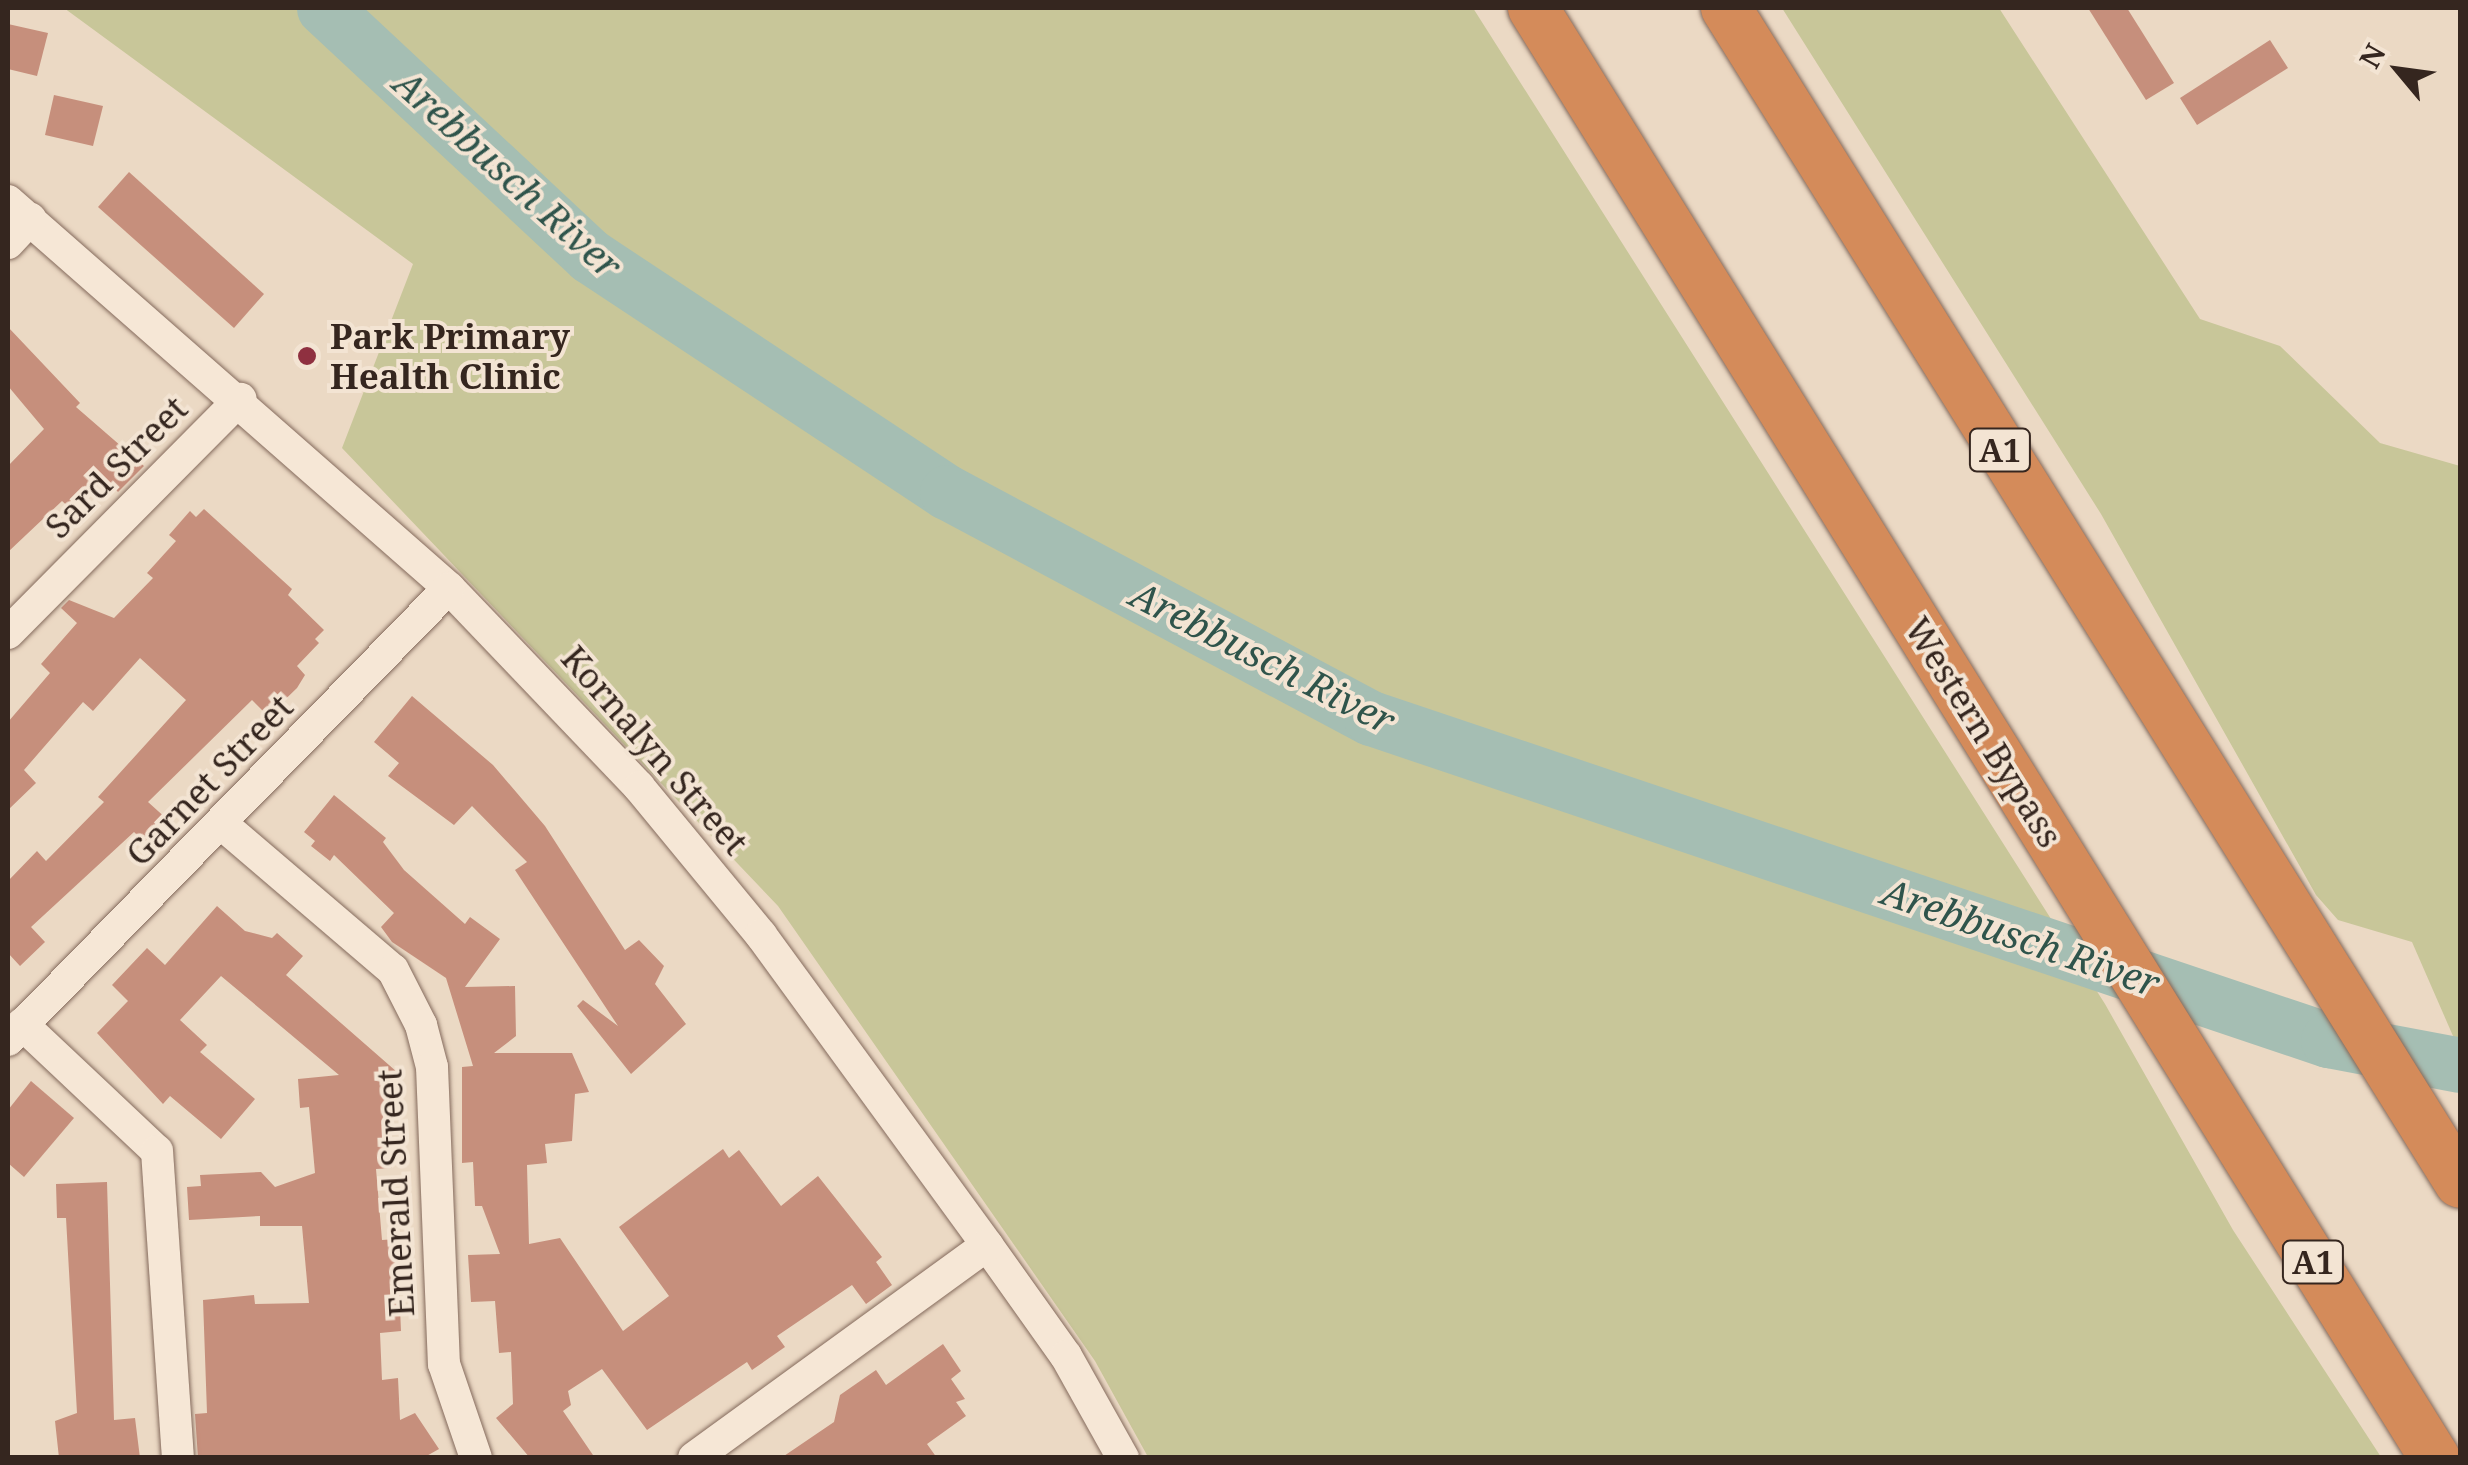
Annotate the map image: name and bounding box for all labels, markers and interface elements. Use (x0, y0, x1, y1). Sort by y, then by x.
north arrow (2348, 20, 2448, 120)
text: N (2350, 37, 2394, 74)
water label: Arebbusch River (385, 60, 631, 288)
place label: Park Primary Health Clinic (330, 315, 570, 397)
marker: Park Primary Health Clinic (294, 343, 320, 369)
street label: Sard Street (36, 387, 196, 547)
road number: A1 (1968, 423, 2032, 477)
water label: Arebbusch River (1123, 571, 1403, 743)
street label: Western Bypass (1897, 609, 2071, 855)
street label: Kornalyn Street (553, 637, 757, 863)
street label: Garnet Street (117, 686, 301, 874)
water label: Arebbusch River (1876, 868, 2166, 1006)
street label: Emerald Street (368, 1068, 422, 1318)
road number: A1 (2280, 1235, 2346, 1289)

